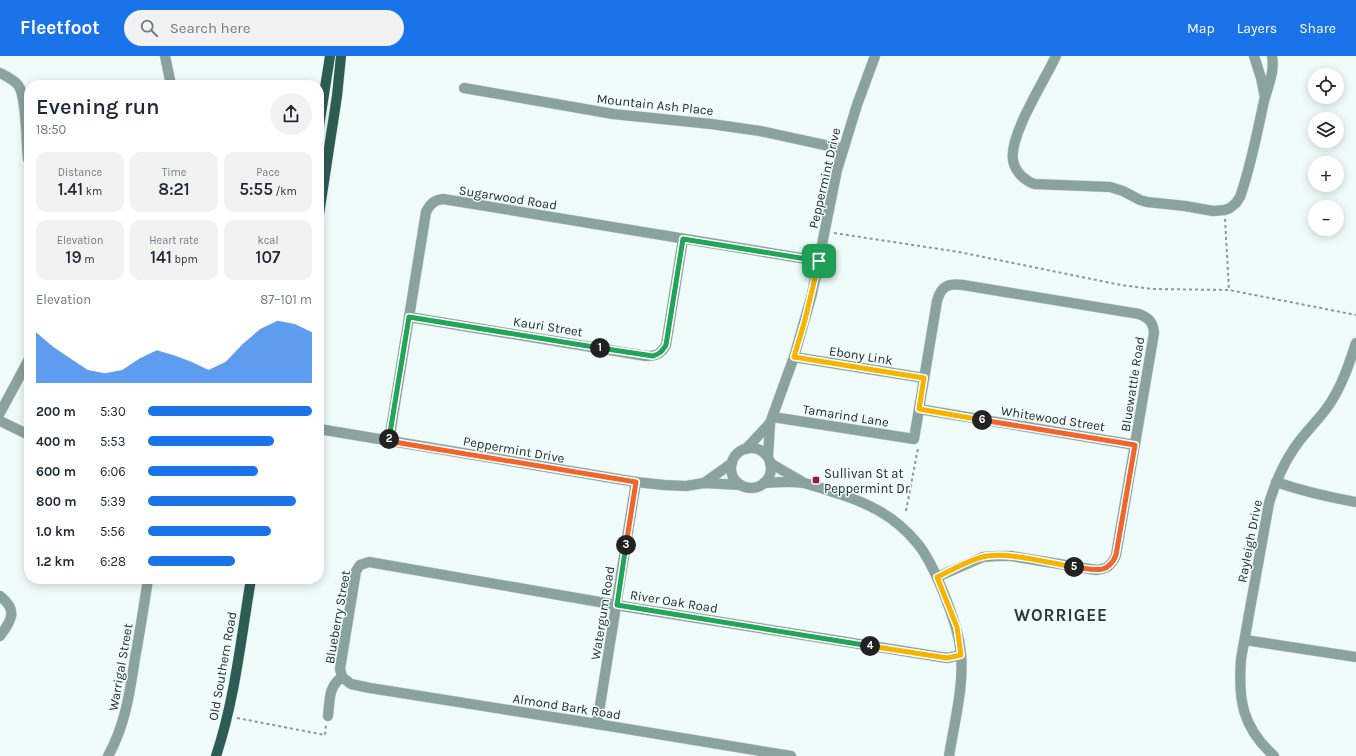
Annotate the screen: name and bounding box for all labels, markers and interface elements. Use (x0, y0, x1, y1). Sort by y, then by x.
search box (124, 10, 404, 46)
text: Fleetfoot (20, 17, 100, 39)
icon: search (138, 17, 160, 39)
text: Search here (170, 19, 250, 37)
text: Map (1187, 20, 1215, 37)
text: Layers (1237, 20, 1277, 37)
text: Share (1299, 20, 1336, 37)
map controls (1308, 68, 1344, 236)
button: locate (1308, 68, 1344, 104)
street label: Mountain Ash Place (596, 91, 714, 118)
button: share (270, 93, 312, 135)
text: Evening run (36, 94, 160, 120)
button: layers (1308, 112, 1344, 148)
text: 18:50 (36, 122, 66, 137)
street label: Peppermint Drive (806, 126, 843, 230)
button: + (1308, 156, 1344, 192)
text: Distance (58, 166, 102, 179)
text: Time (162, 166, 186, 179)
text: Pace (256, 166, 280, 179)
text: 1.41 (58, 179, 83, 199)
text: 8:21 (158, 179, 190, 199)
text: 5:55 (239, 179, 273, 199)
street label: Sugarwood Road (458, 182, 558, 213)
text: km (83, 185, 102, 198)
text: /km (273, 185, 297, 198)
button: − (1308, 200, 1344, 236)
text: Elevation (57, 234, 103, 247)
text: Heart rate (149, 234, 199, 247)
text: kcal (257, 234, 279, 247)
pin (802, 244, 836, 278)
text: 19 (65, 247, 82, 267)
text: 141 (150, 247, 172, 267)
text: 107 (256, 247, 280, 267)
icon: arrive (808, 250, 830, 272)
text: m (82, 253, 95, 266)
text: bpm (172, 253, 198, 266)
text: Elevation (36, 292, 91, 307)
text: 87–101 m (260, 292, 312, 307)
street label: Kauri Street (512, 314, 584, 339)
street label: Bluewattle Road (1118, 336, 1147, 433)
pin: 1 (590, 338, 610, 358)
text: 1 (598, 341, 602, 354)
street label: Ebony Link (828, 343, 894, 368)
street label: Tamarind Lane (802, 401, 890, 430)
street label: Whitewood Street (1000, 403, 1106, 434)
text: 200 m (36, 404, 76, 419)
text: 5:30 (100, 404, 126, 419)
pin: 6 (972, 410, 992, 430)
text: 6 (979, 413, 985, 426)
pin: 2 (379, 429, 399, 449)
text: 2 (386, 432, 392, 445)
street label: Peppermint Drive (462, 433, 566, 466)
text: 400 m (36, 434, 76, 449)
text: 5:53 (100, 434, 125, 449)
text: 600 m (36, 464, 76, 479)
text: 6:06 (100, 464, 126, 479)
place label: Sullivan St at Peppermint Dr (824, 466, 910, 496)
marker: Sullivan St at Peppermint Dr (811, 475, 821, 485)
text: 800 m (36, 494, 76, 509)
text: 5:39 (100, 494, 126, 509)
street label: Rayleigh Drive (1234, 498, 1265, 584)
text: 1.0 km (36, 524, 75, 539)
text: 5:56 (100, 524, 125, 539)
pin: 3 (616, 535, 636, 555)
text: 3 (623, 538, 629, 551)
text: 1.2 km (36, 554, 75, 569)
text: 6:28 (100, 554, 126, 569)
pin: 5 (1064, 557, 1084, 577)
text: 5 (1071, 560, 1077, 573)
street label: Watergum Road (588, 565, 617, 661)
street label: Blueberry Street (322, 569, 353, 665)
street label: River Oak Road (629, 587, 719, 616)
district label: WORRIGEE (1014, 605, 1108, 625)
street label: Old Southern Road (206, 610, 239, 722)
street label: Warrigal Street (105, 622, 136, 712)
pin: 4 (860, 636, 880, 656)
text: 4 (867, 639, 873, 652)
street label: Almond Bark Road (512, 691, 622, 722)

